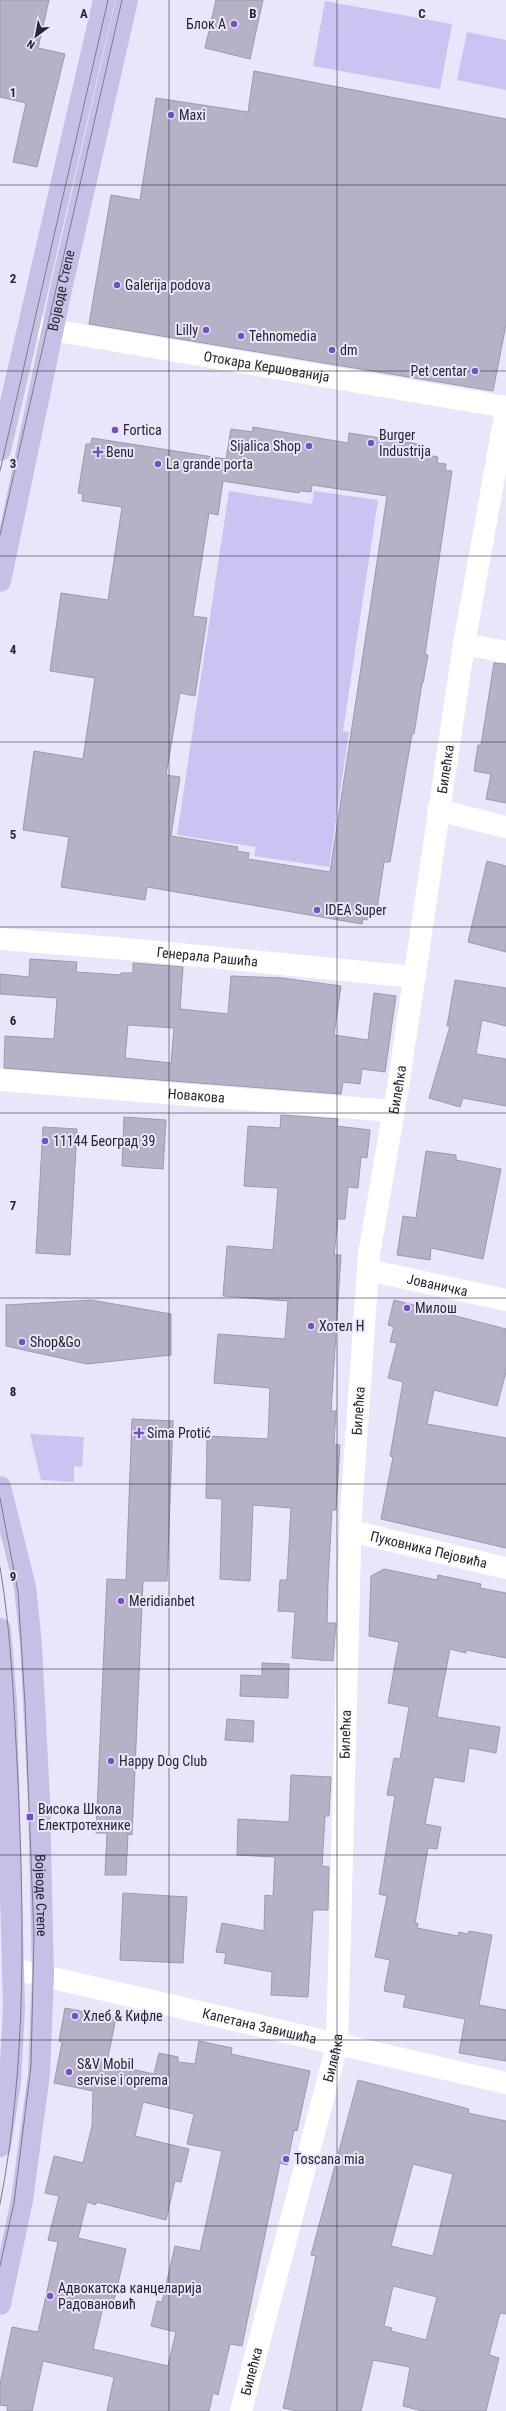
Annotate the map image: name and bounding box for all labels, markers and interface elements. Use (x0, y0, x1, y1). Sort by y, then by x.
text: A (80, 6, 88, 21)
text: B (249, 6, 257, 21)
text: C (418, 6, 426, 21)
north arrow (16, 16, 56, 56)
place label: Блок А (186, 16, 226, 32)
marker: Блок А (229, 19, 239, 29)
text: N (24, 37, 37, 51)
text: 1 (10, 85, 16, 100)
place label: Maxi (179, 107, 206, 123)
marker: Maxi (166, 110, 176, 120)
street label: Војводе Степе (45, 248, 78, 332)
text: 2 (10, 271, 17, 286)
place label: Galerija podova (125, 277, 211, 293)
marker: Galerija podova (112, 280, 122, 290)
place label: Lilly (176, 322, 198, 338)
marker: Lilly (201, 325, 211, 335)
place label: Tehnomedia (249, 328, 317, 344)
marker: Tehnomedia (236, 331, 246, 341)
place label: dm (340, 342, 358, 358)
marker: dm (327, 345, 337, 355)
street label: Отокара Кершованија (202, 348, 331, 385)
place label: Pet centar (410, 363, 467, 379)
marker: Pet centar (470, 366, 480, 376)
place label: Fortica (123, 422, 162, 438)
marker: Fortica (110, 425, 120, 435)
place label: Burger Industrija (379, 427, 431, 459)
place label: Sijalica Shop (230, 438, 301, 454)
marker: Burger Industrija (366, 438, 376, 448)
marker: Sijalica Shop (304, 441, 314, 451)
place label: Benu (106, 444, 134, 460)
marker: Benu (93, 447, 103, 457)
text: 3 (10, 456, 16, 471)
place label: La grande porta (166, 456, 253, 472)
marker: La grande porta (153, 459, 163, 469)
text: 4 (10, 642, 17, 657)
street label: Билећка (434, 744, 457, 795)
text: 5 (10, 827, 17, 842)
place label: IDEA Super (325, 902, 387, 918)
marker: IDEA Super (312, 905, 322, 915)
street label: Генерала Рашића (156, 944, 259, 970)
text: 6 (10, 1013, 17, 1028)
street label: Билећка (385, 1064, 409, 1115)
street label: Новакова (167, 1085, 225, 1106)
place label: 11144 Београд 39 (53, 1133, 155, 1149)
marker: 11144 Београд 39 (40, 1136, 50, 1146)
text: 7 (10, 1198, 17, 1213)
street label: Јованичка (405, 1271, 469, 1299)
place label: Милош (415, 1300, 457, 1316)
marker: Милош (402, 1303, 412, 1313)
place label: Хотел Н (319, 1318, 364, 1334)
marker: Хотел Н (306, 1321, 316, 1331)
place label: Shop&Go (30, 1334, 81, 1350)
marker: Shop&Go (17, 1337, 27, 1347)
text: 8 (10, 1384, 16, 1399)
street label: Билећка (348, 1386, 368, 1436)
place label: Sima Protić (147, 1425, 211, 1441)
marker: Sima Protić (134, 1428, 144, 1438)
street label: Пуковника Пејовића (369, 1528, 489, 1571)
text: 9 (10, 1569, 16, 1584)
place label: Meridianbet (129, 1593, 195, 1609)
marker: Meridianbet (116, 1596, 126, 1606)
street label: Билећка (337, 1710, 354, 1759)
place label: Happy Dog Club (119, 1753, 207, 1769)
marker: Happy Dog Club (106, 1756, 116, 1766)
place label: Висока Школа Електротехнике (38, 1801, 131, 1833)
marker: Висока Школа Електротехнике (25, 1812, 35, 1822)
street label: Војводе Степе (32, 1854, 50, 1937)
street label: Капетана Завишића (201, 2005, 318, 2047)
place label: Хлеб & Кифле (83, 2008, 163, 2024)
marker: Хлеб & Кифле (70, 2011, 80, 2021)
street label: Билећка (320, 2034, 345, 2084)
place label: S&V Mobil servise i oprema (77, 2056, 168, 2088)
marker: S&V Mobil servise i oprema (64, 2067, 74, 2077)
place label: Toscana mia (294, 2151, 364, 2167)
marker: Toscana mia (281, 2154, 291, 2164)
place label: Адвокатска канцеларија Радовановић (58, 2280, 202, 2312)
marker: Адвокатска канцеларија Радовановић (45, 2291, 55, 2301)
street label: Билећка (237, 2346, 265, 2397)

